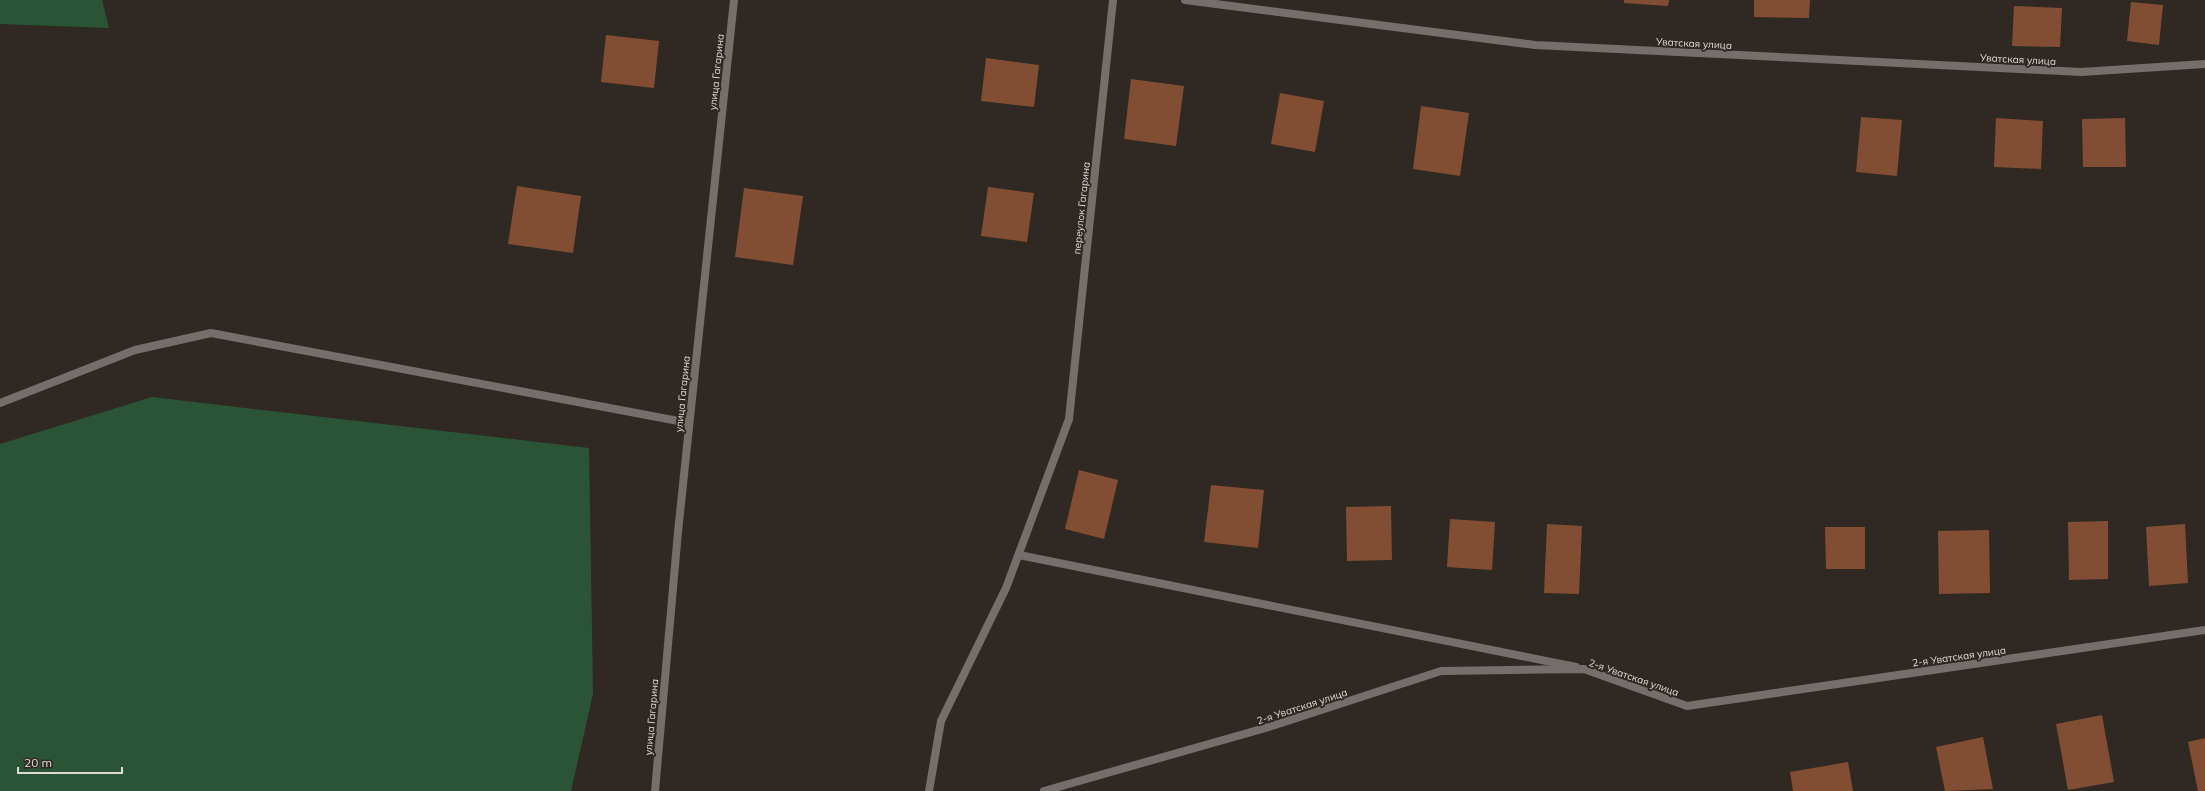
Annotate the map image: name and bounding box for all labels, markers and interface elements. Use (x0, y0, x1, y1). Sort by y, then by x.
street label: улица Гагарина (706, 33, 727, 111)
street label: Уватская улица (1655, 35, 1732, 52)
street label: Уватская улица (1979, 51, 2056, 68)
street label: переулок Гагарина (1070, 161, 1093, 255)
street label: улица Гагарина (672, 355, 693, 433)
street label: 2-я Уватская улица (1911, 643, 2007, 670)
street label: 2-я Уватская улица (1587, 656, 1681, 699)
street label: улица Гагарина (642, 678, 661, 756)
street label: 2-я Уватская улица (1255, 686, 1349, 727)
scale bar (18, 749, 122, 775)
text: 20 m (24, 755, 52, 770)

